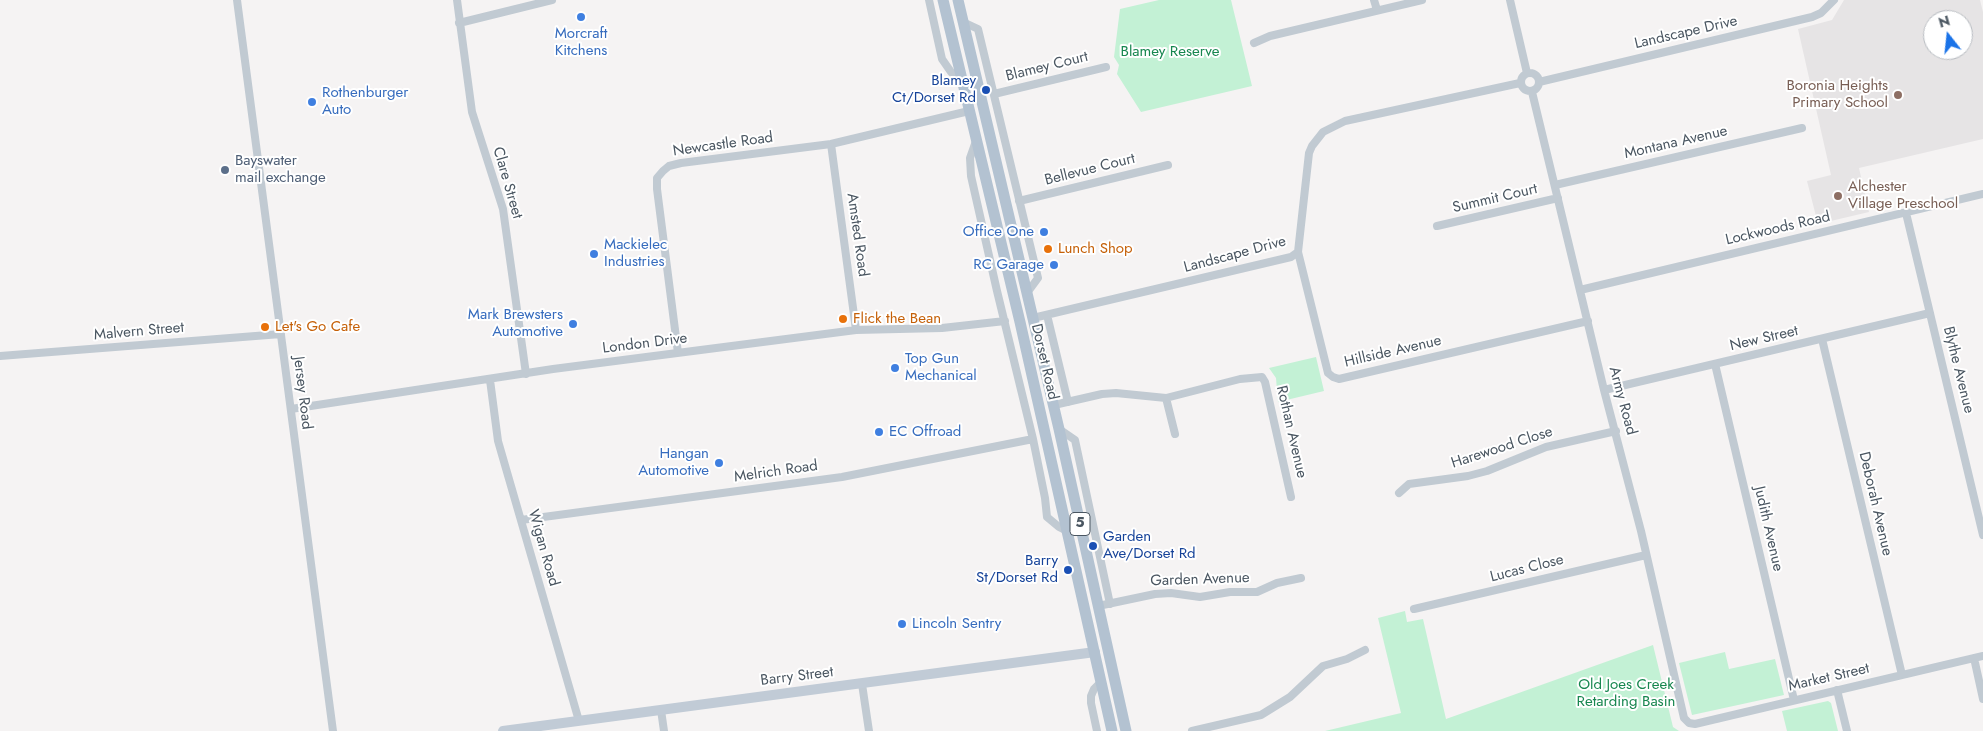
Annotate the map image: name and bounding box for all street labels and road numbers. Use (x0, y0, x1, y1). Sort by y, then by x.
street label: Landscape Drive (1633, 12, 1739, 54)
street label: Blamey Court (1004, 48, 1090, 86)
street label: Montana Avenue (1623, 122, 1729, 164)
street label: Newcastle Road (672, 129, 774, 161)
street label: Clare Street (488, 145, 526, 221)
street label: Bellevue Court (1043, 150, 1137, 190)
street label: Summit Court (1451, 180, 1539, 218)
street label: Amsted Road (842, 192, 872, 278)
street label: Lockwoods Road (1724, 208, 1832, 250)
street label: Landscape Drive (1182, 233, 1288, 277)
street label: Malvern Street (93, 319, 185, 345)
street label: Dorset Road (1026, 322, 1062, 402)
street label: New Street (1728, 322, 1800, 356)
street label: Blythe Avenue (1939, 325, 1977, 415)
street label: London Drive (602, 330, 688, 358)
street label: Hillside Avenue (1343, 332, 1443, 372)
street label: Jersey Road (289, 355, 315, 431)
street label: Army Road (1604, 365, 1640, 437)
street label: Rothan Avenue (1272, 384, 1310, 480)
street label: Harewood Close (1449, 423, 1555, 473)
street label: Deborah Avenue (1854, 450, 1896, 558)
street label: Melrich Road (733, 457, 819, 487)
street label: Judith Avenue (1749, 485, 1787, 573)
street label: Wigan Road (523, 507, 563, 589)
road number: 5 (1070, 512, 1090, 536)
street label: Lucas Close (1488, 551, 1566, 587)
street label: Garden Avenue (1150, 569, 1250, 591)
street label: Market Street (1787, 660, 1871, 696)
street label: Barry Street (760, 664, 834, 690)

